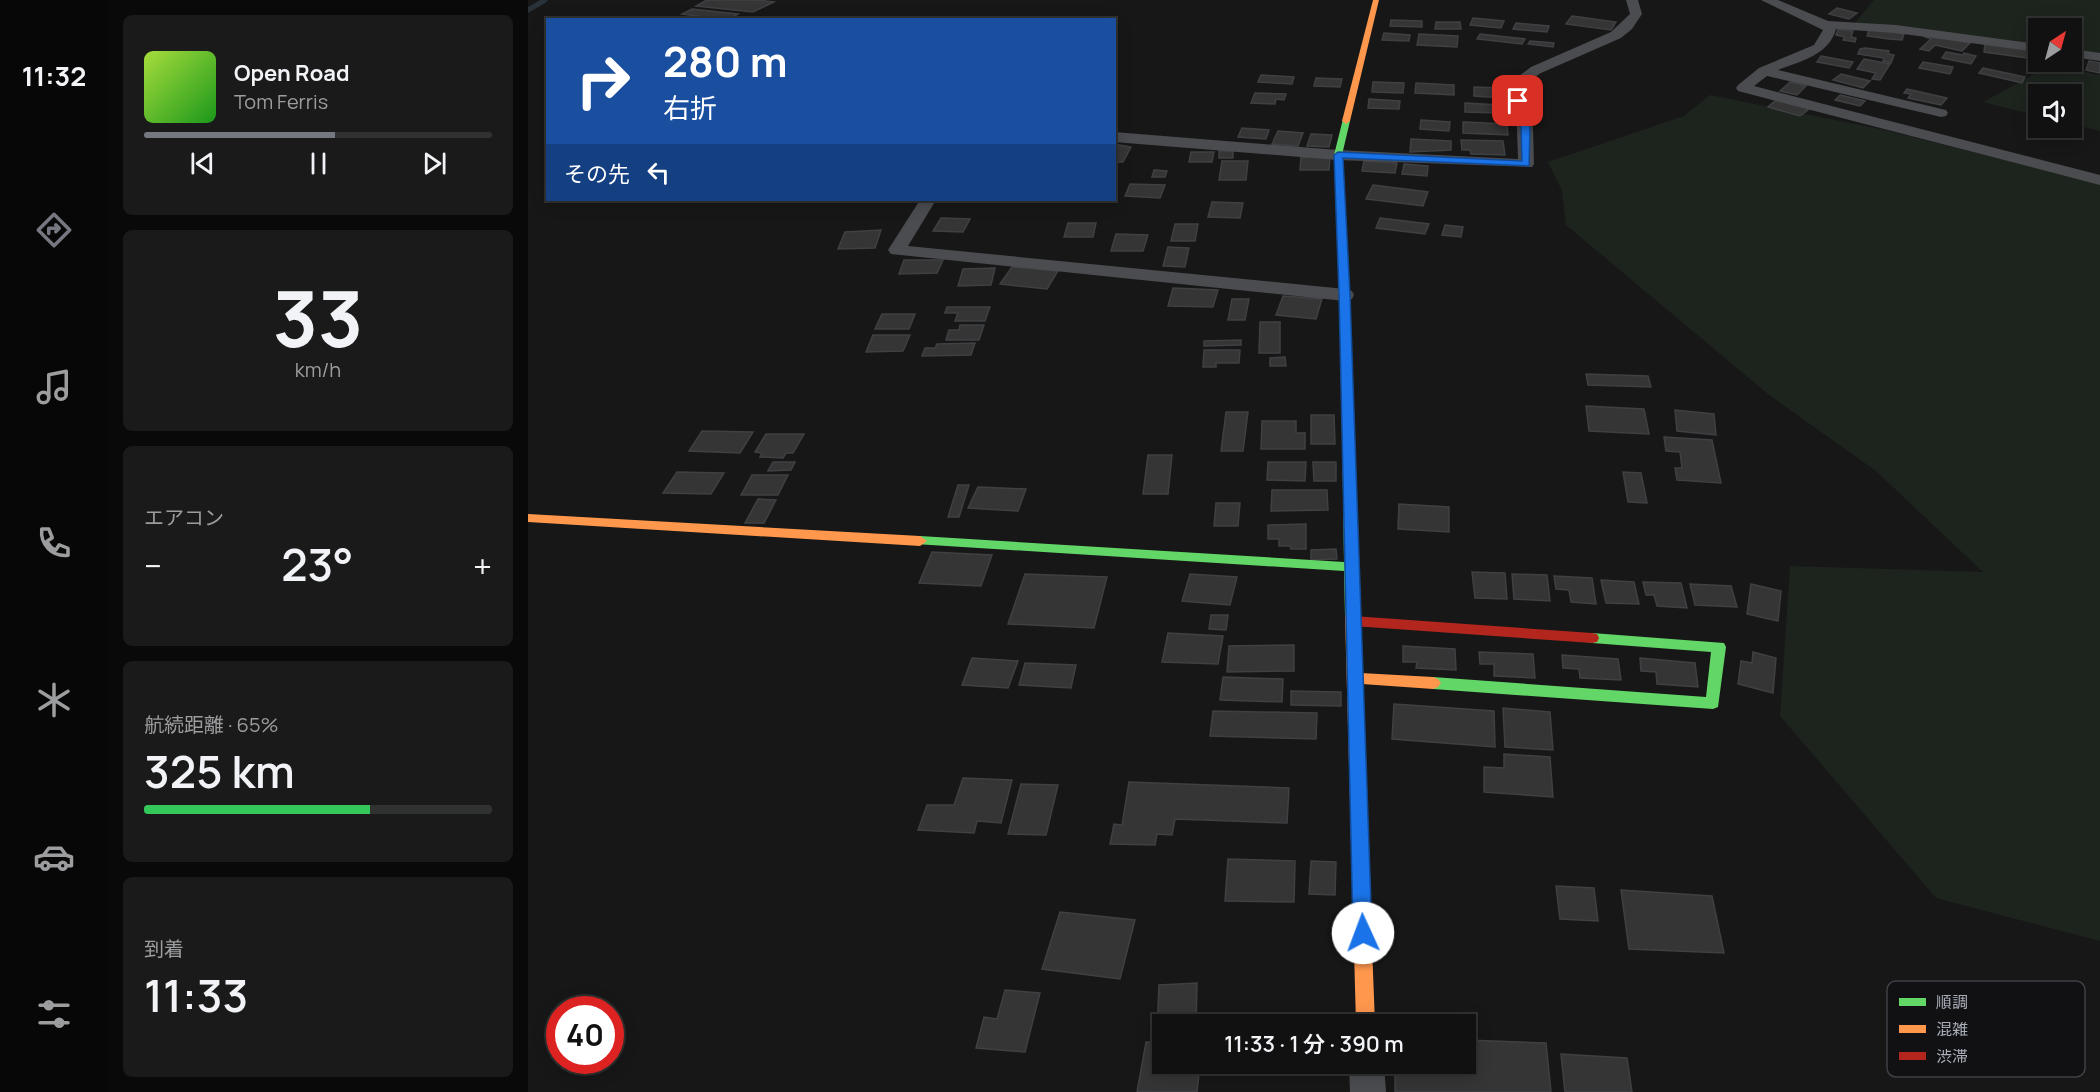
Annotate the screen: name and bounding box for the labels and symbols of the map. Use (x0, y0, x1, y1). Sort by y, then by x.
north arrow (2028, 18, 2082, 72)
pin (1492, 75, 1543, 126)
position arrow (1331, 901, 1395, 965)
legend (1887, 981, 2085, 1077)
text: 順調 (1936, 991, 1968, 1013)
speed limit sign: 40 (546, 996, 624, 1074)
text: 混雑 (1936, 1018, 1968, 1040)
text: 渋滞 (1936, 1045, 1968, 1067)

